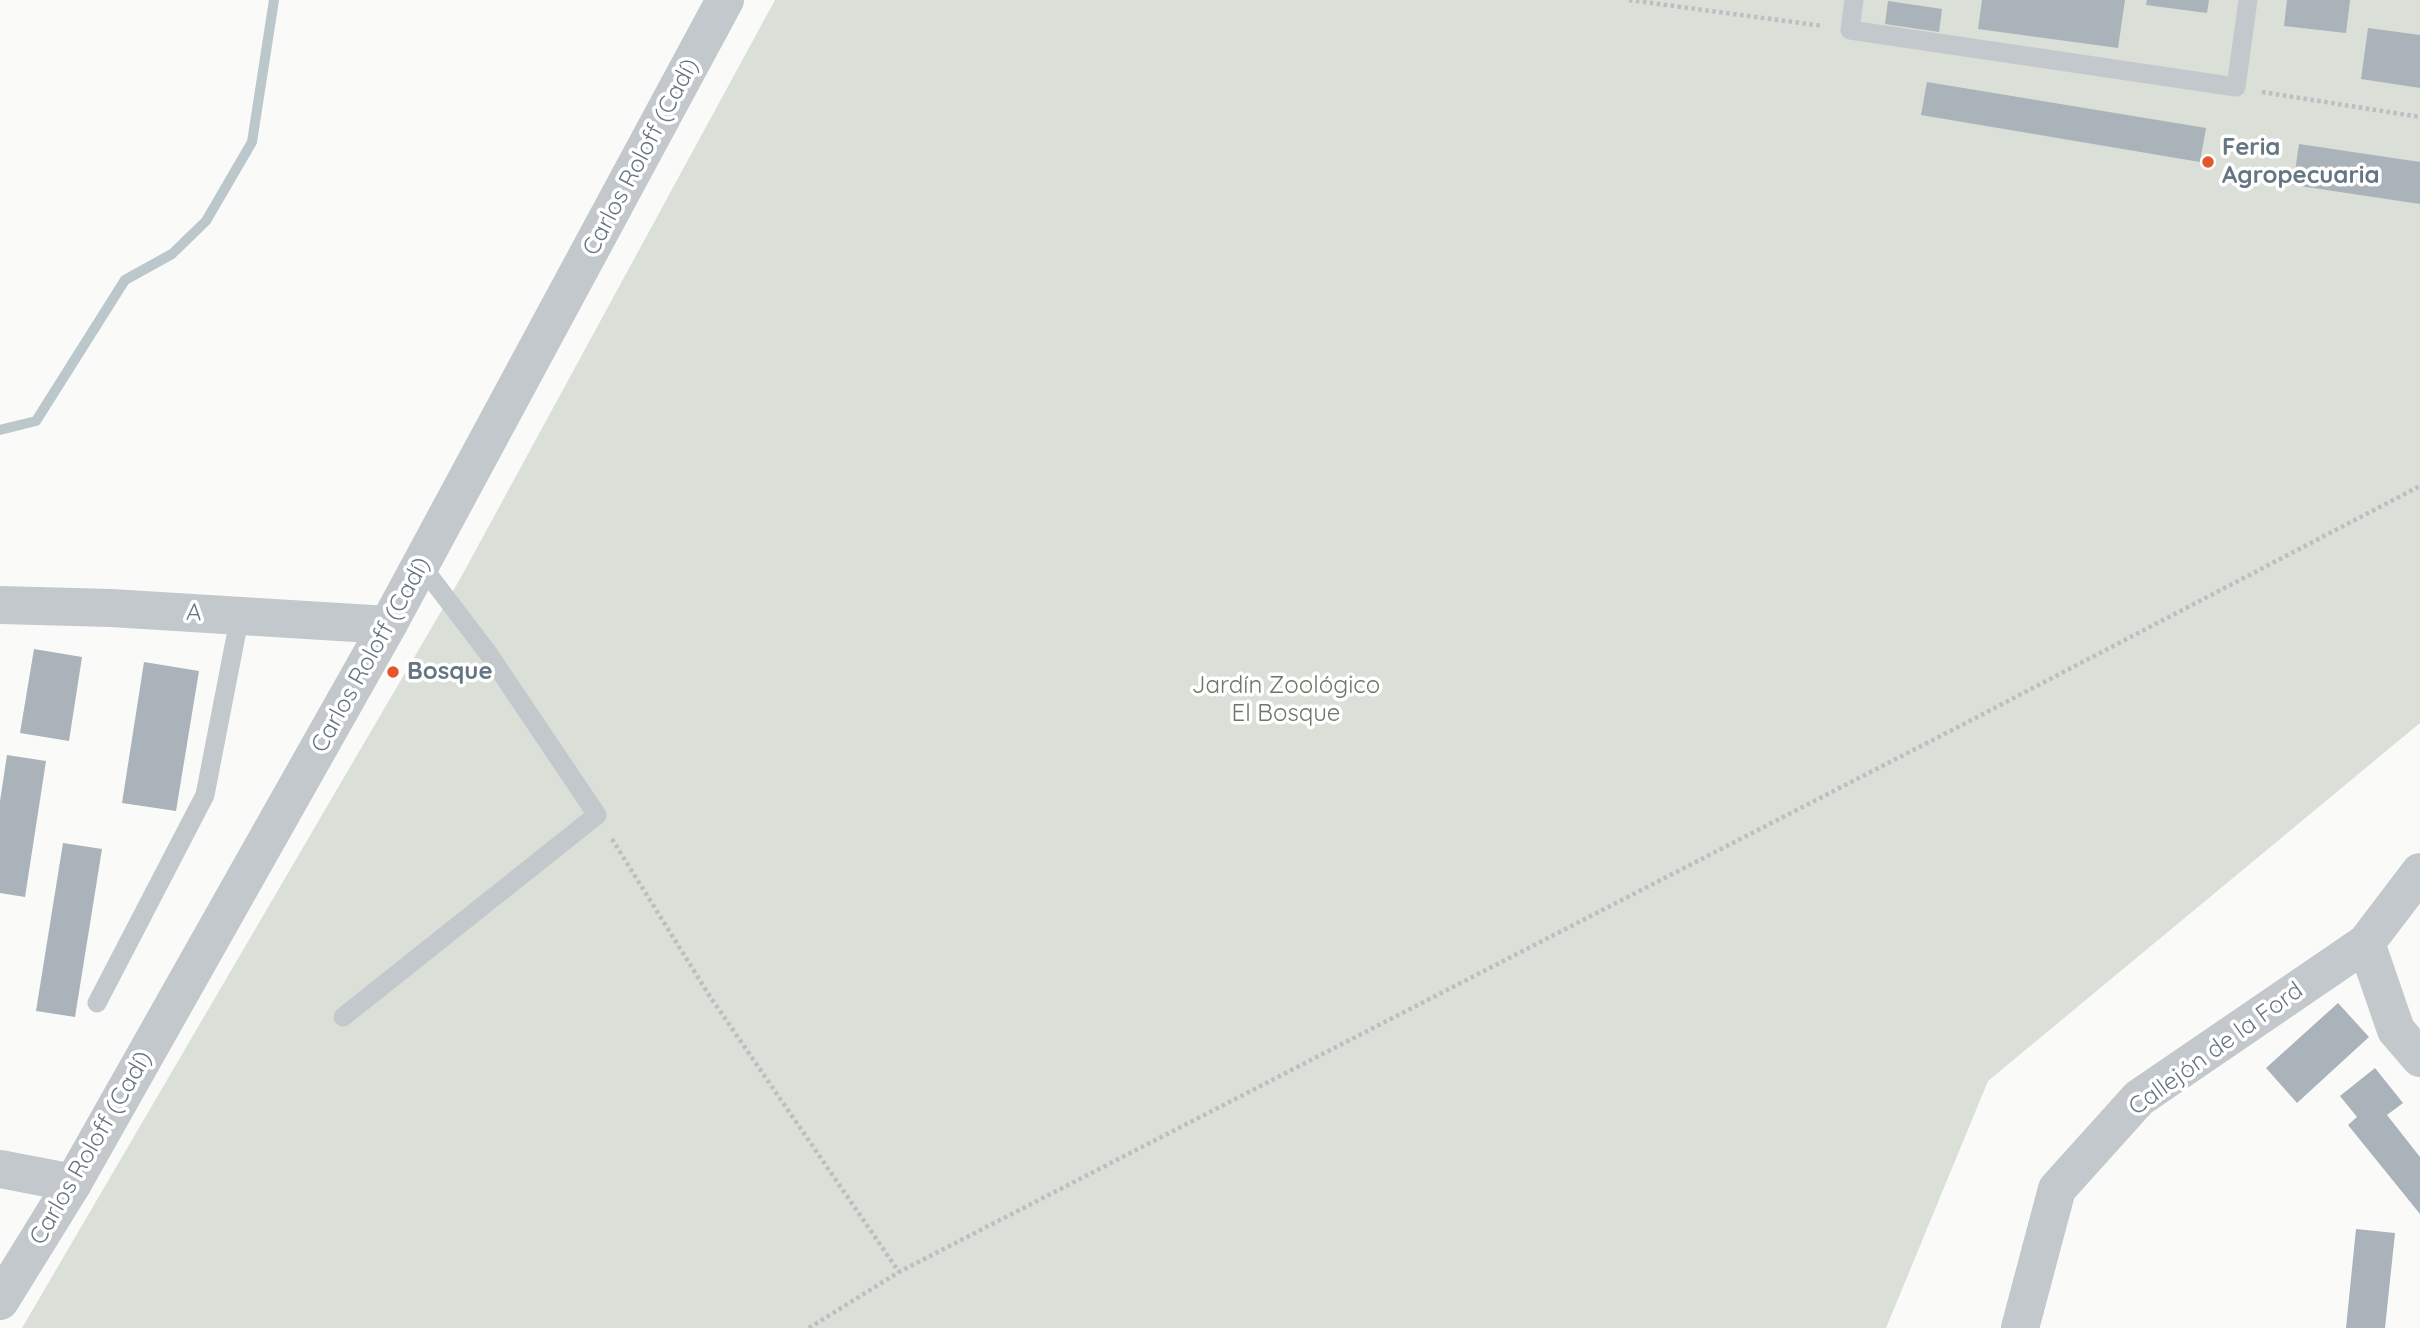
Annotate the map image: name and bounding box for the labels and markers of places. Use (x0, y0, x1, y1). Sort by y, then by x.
place label: Feria Agropecuaria (2222, 134, 2380, 190)
marker: Feria Agropecuaria (2200, 154, 2216, 170)
place label: Bosque (407, 658, 493, 686)
marker: Bosque (385, 664, 401, 680)

